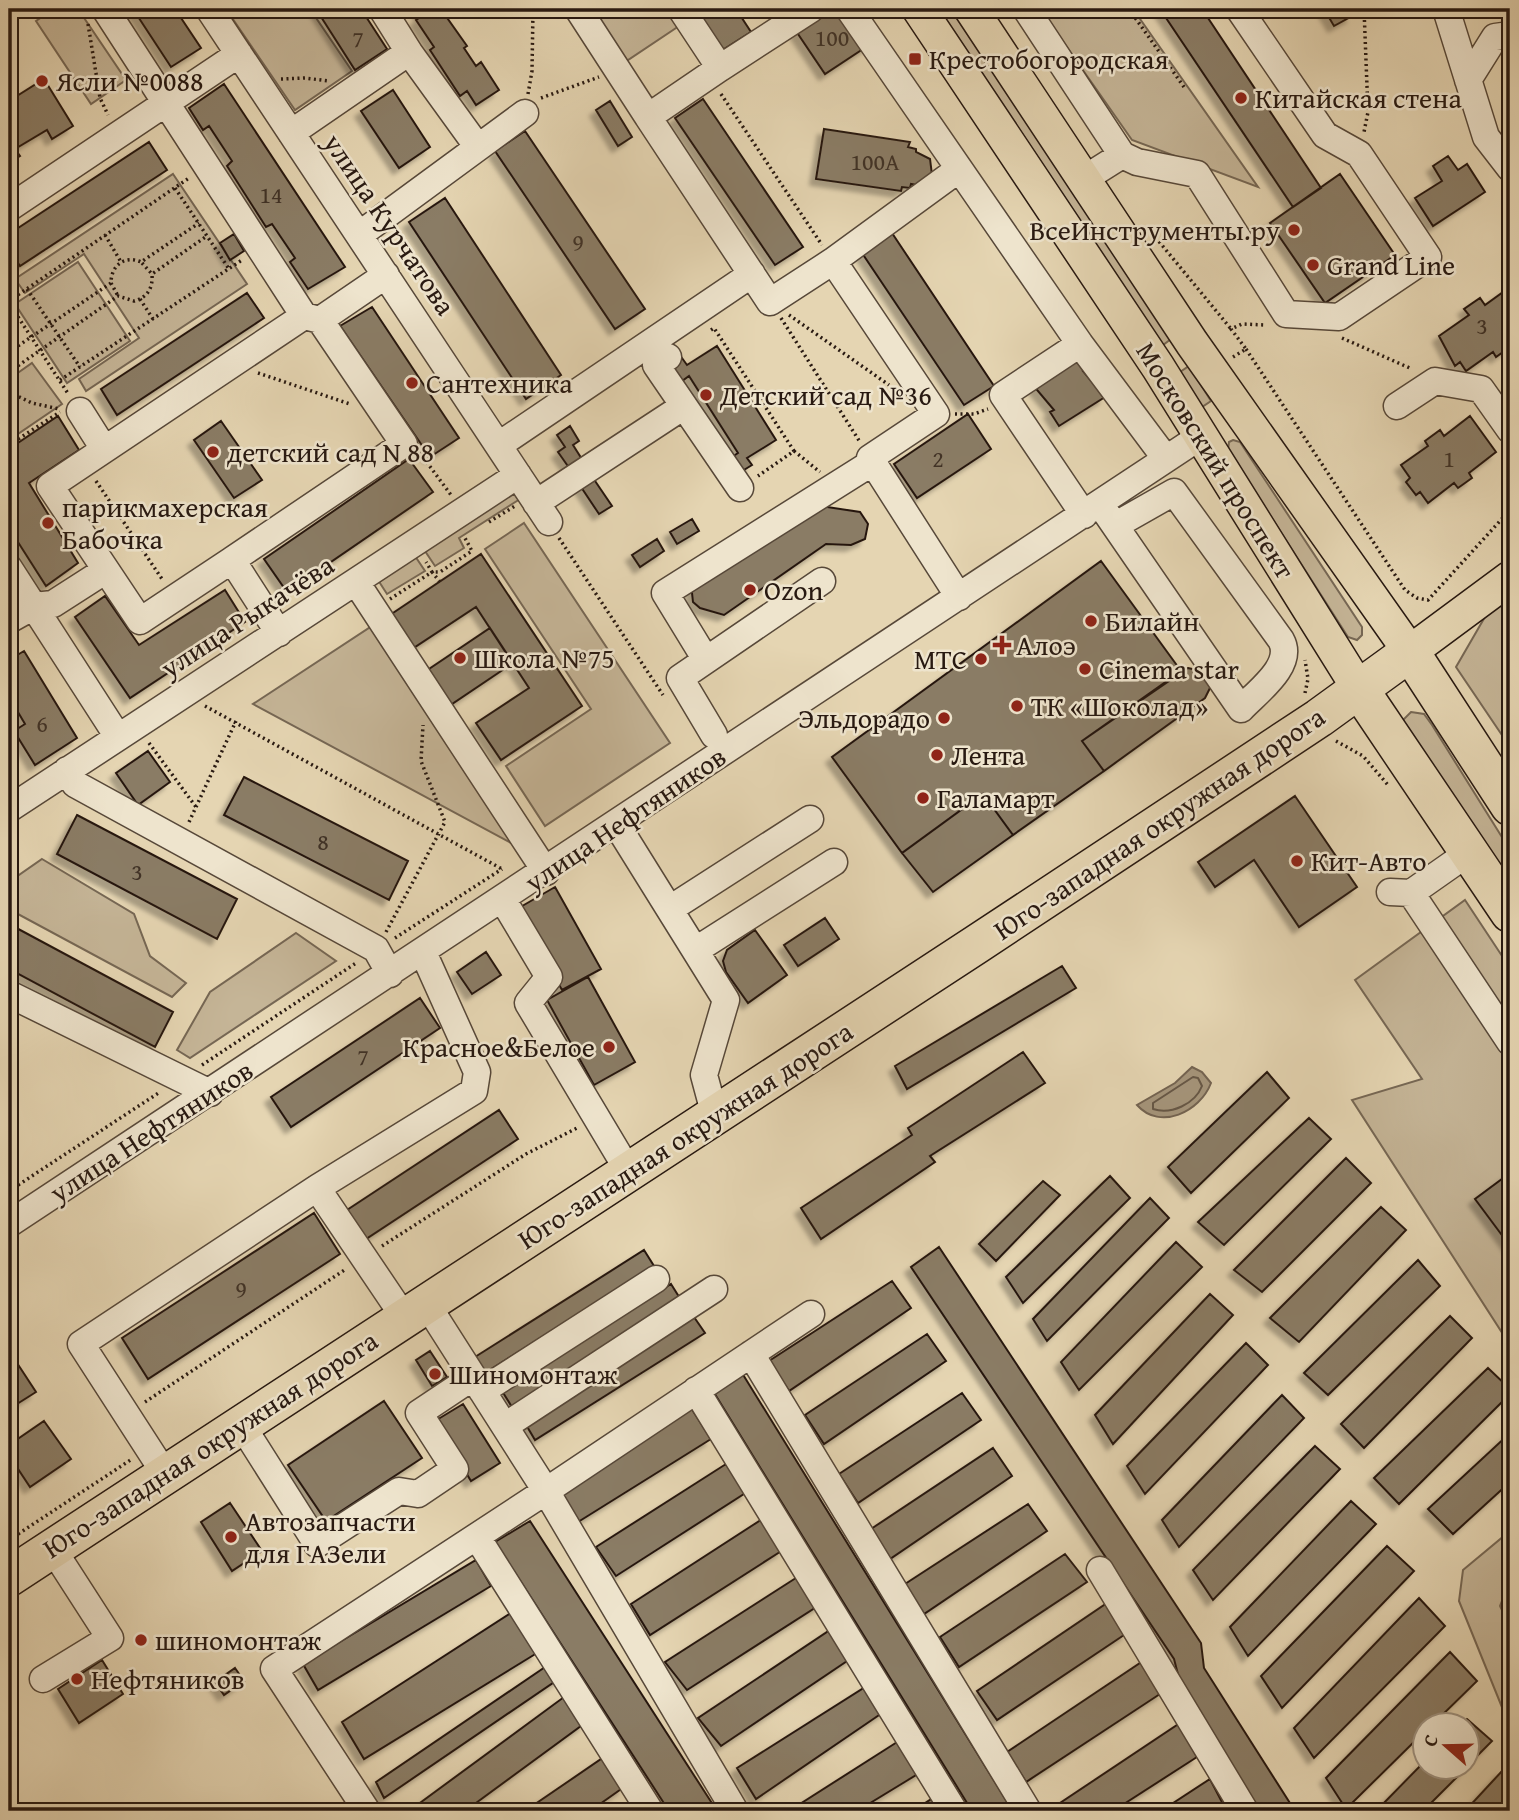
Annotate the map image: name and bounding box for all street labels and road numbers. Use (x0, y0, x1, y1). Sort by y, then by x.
street label: улица Курчатова (314, 124, 467, 323)
street label: Московский проспект (1127, 333, 1306, 587)
street label: улица Рыкачёва (151, 544, 342, 688)
street label: Юго-западная окружная дорога (985, 696, 1333, 949)
street label: улица Нефтяников (515, 736, 734, 902)
street label: Юго-западная окружная дорога (509, 1010, 861, 1259)
street label: улица Нефтяников (40, 1049, 261, 1212)
street label: Юго-западная окружная дорога (34, 1319, 386, 1568)

